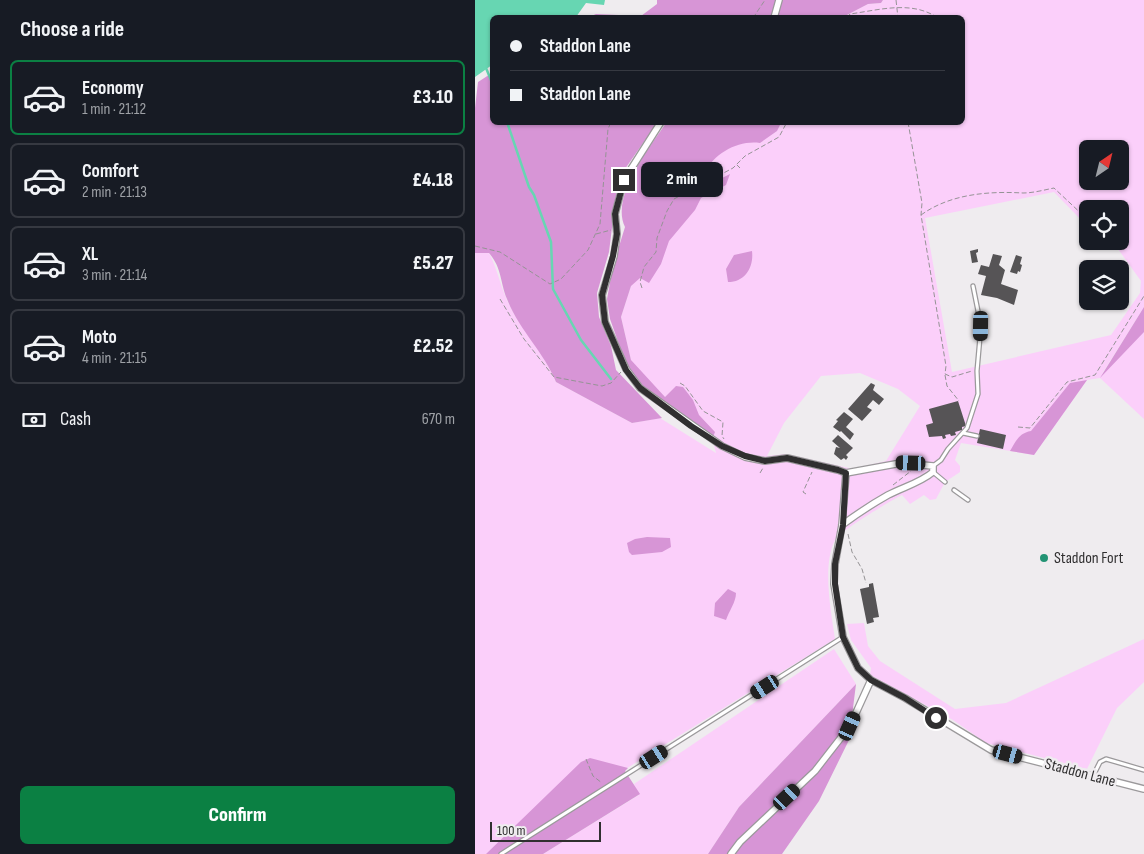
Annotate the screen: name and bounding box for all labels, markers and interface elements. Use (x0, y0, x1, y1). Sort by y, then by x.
text: Choose a ride (20, 16, 124, 43)
text: Staddon Lane (540, 35, 631, 58)
icon: car (22, 75, 67, 120)
text: Economy (82, 77, 144, 100)
text: Staddon Lane (540, 83, 631, 106)
text: £3.10 (413, 86, 453, 109)
text: 1 min · 21:12 (82, 100, 146, 119)
north arrow (1079, 140, 1129, 190)
map controls (1079, 140, 1129, 310)
icon: car (22, 158, 67, 203)
text: Comfort (82, 160, 139, 183)
callout: 2 min (641, 162, 724, 198)
text: £4.18 (412, 169, 453, 192)
route end (613, 169, 635, 191)
text: 2 min (666, 170, 698, 189)
text: 2 min · 21:13 (82, 183, 147, 202)
button: locate (1079, 200, 1129, 250)
icon: car (22, 241, 67, 286)
text: XL (82, 243, 98, 266)
text: £5.27 (412, 252, 453, 275)
button: layers (1079, 260, 1129, 310)
text: 3 min · 21:14 (82, 266, 147, 285)
car (973, 311, 988, 341)
icon: car (22, 324, 67, 369)
text: Moto (82, 326, 117, 349)
text: £2.52 (413, 335, 453, 358)
text: 4 min · 21:15 (82, 349, 147, 368)
icon: cash (20, 406, 48, 434)
text: Cash (60, 408, 91, 431)
text: 670 m (422, 410, 455, 429)
car (895, 455, 926, 471)
place label: Staddon Fort (1054, 549, 1123, 568)
marker: Staddon Fort (1038, 552, 1050, 564)
car (748, 673, 781, 701)
route start (925, 707, 947, 729)
car (837, 709, 862, 743)
car (637, 743, 670, 771)
car (991, 743, 1024, 765)
street label: Staddon Lane (1043, 754, 1117, 792)
car (770, 781, 803, 813)
button: Confirm (20, 786, 455, 844)
scale bar (490, 819, 601, 842)
text: 100 m (497, 822, 526, 839)

